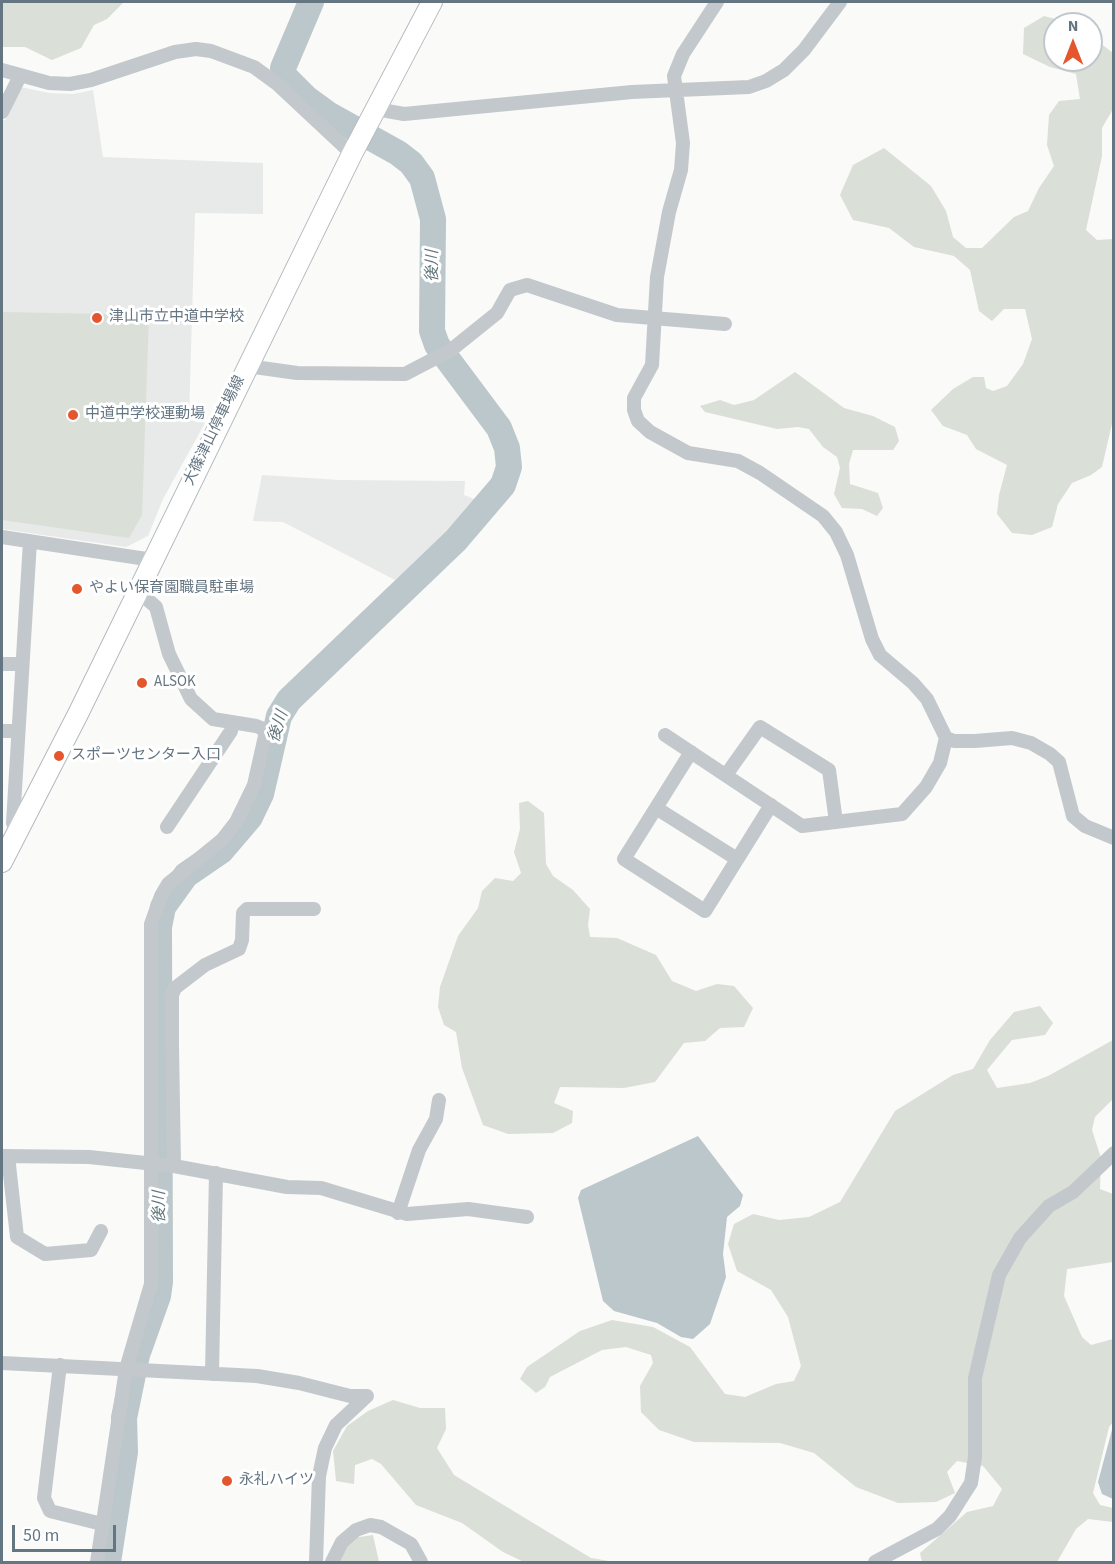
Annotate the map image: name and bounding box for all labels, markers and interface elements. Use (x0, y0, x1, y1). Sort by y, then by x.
north arrow (1043, 12, 1103, 72)
text: N (1068, 15, 1078, 37)
water label: 後川 (423, 250, 443, 282)
place label: 津山市立中道中学校 (109, 309, 244, 327)
marker: 津山市立中道中学校 (90, 311, 104, 325)
street label: 大篠津山停車場線 (181, 373, 249, 489)
place label: 中道中学校運動場 (85, 406, 205, 424)
marker: 中道中学校運動場 (66, 408, 80, 422)
place label: やよい保育園職員駐車場 (89, 580, 254, 598)
marker: やよい保育園職員駐車場 (70, 582, 84, 596)
place label: ALSOK (154, 674, 196, 692)
marker: ALSOK (135, 676, 149, 690)
water label: 後川 (265, 709, 293, 745)
place label: スポーツセンター入口 (71, 747, 221, 765)
marker: スポーツセンター入口 (52, 749, 66, 763)
water label: 後川 (150, 1191, 170, 1223)
place label: 永礼ハイツ (239, 1472, 314, 1490)
marker: 永礼ハイツ (220, 1474, 234, 1488)
scale bar (15, 1513, 118, 1551)
text: 50 m (23, 1523, 59, 1548)

